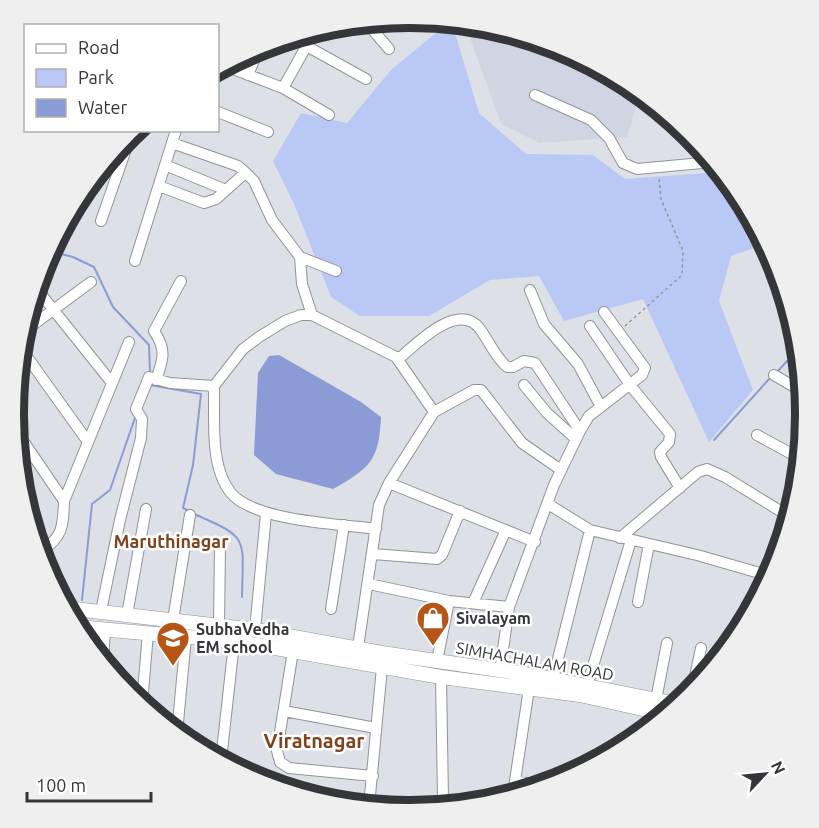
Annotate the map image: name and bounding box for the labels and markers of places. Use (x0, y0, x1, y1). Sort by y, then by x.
shop icon: Sivalayam (415, 600, 451, 647)
place label: Sivalayam (456, 609, 531, 627)
school or university icon: SubhaVedha EM school (155, 620, 191, 667)
place label: SubhaVedha EM school (196, 620, 289, 656)

